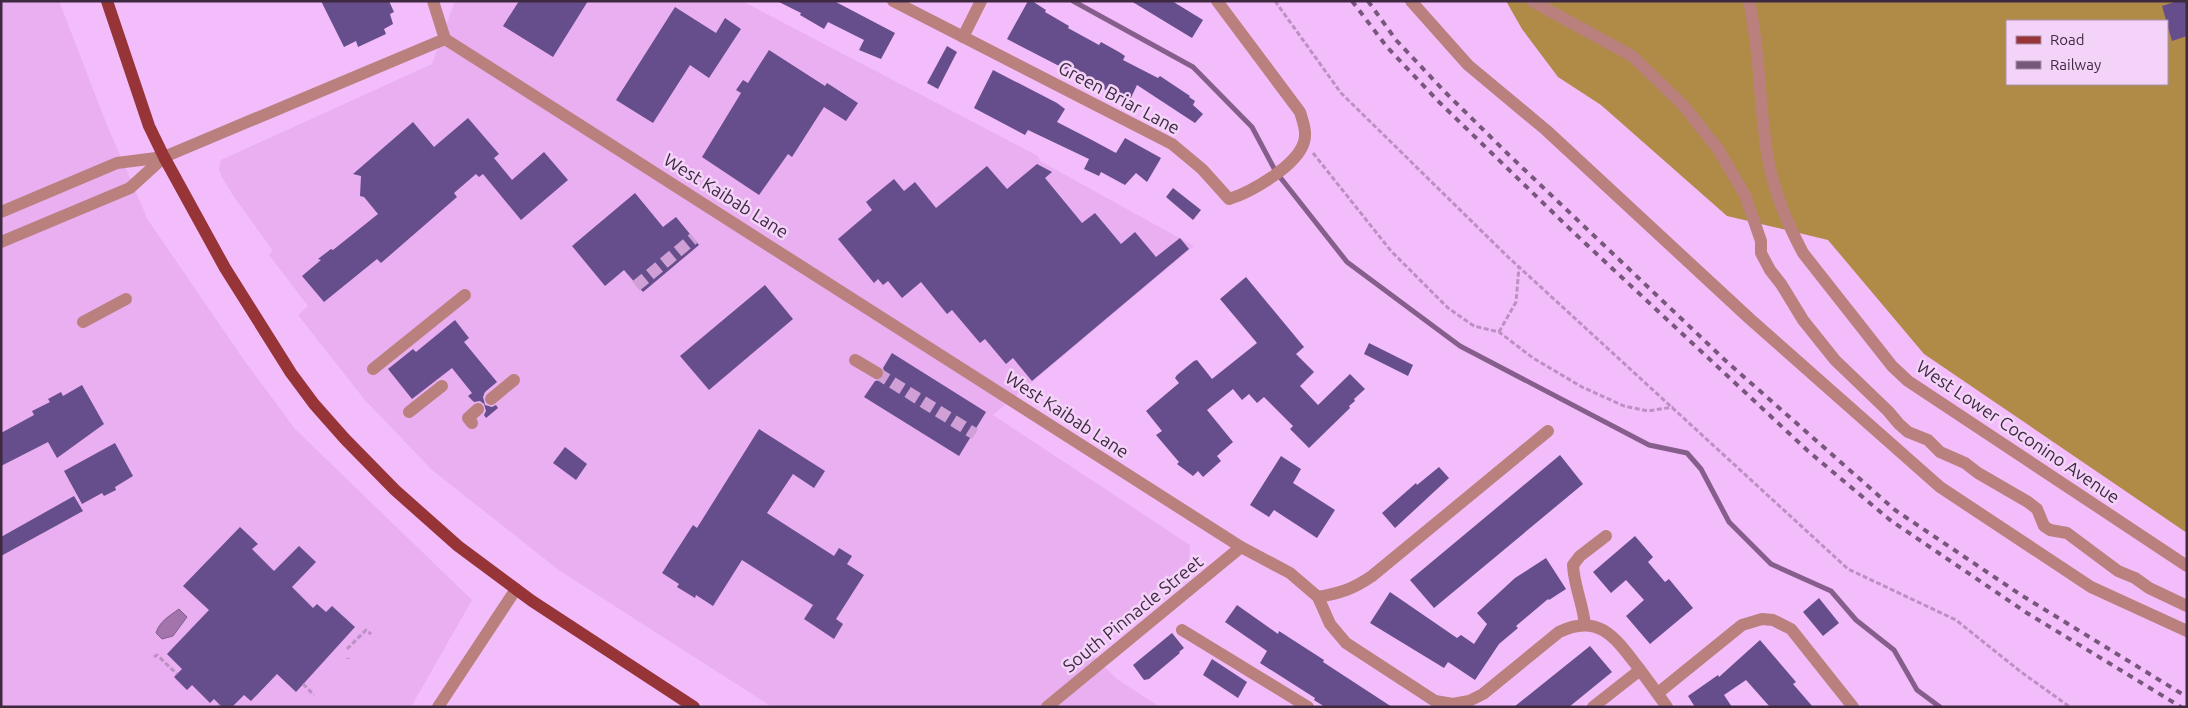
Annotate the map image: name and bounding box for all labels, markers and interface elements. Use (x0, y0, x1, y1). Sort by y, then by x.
legend (2006, 20, 2168, 85)
text: Road (2050, 31, 2085, 48)
text: Railway (2050, 56, 2101, 73)
street label: Green Briar Lane (1055, 57, 1184, 138)
street label: West Kaibab Lane (661, 149, 792, 242)
street label: West Lower Coconino Avenue (1913, 356, 2124, 507)
street label: West Kaibab Lane (1002, 367, 1133, 461)
street label: South Pinnacle Street (1058, 551, 1206, 676)

